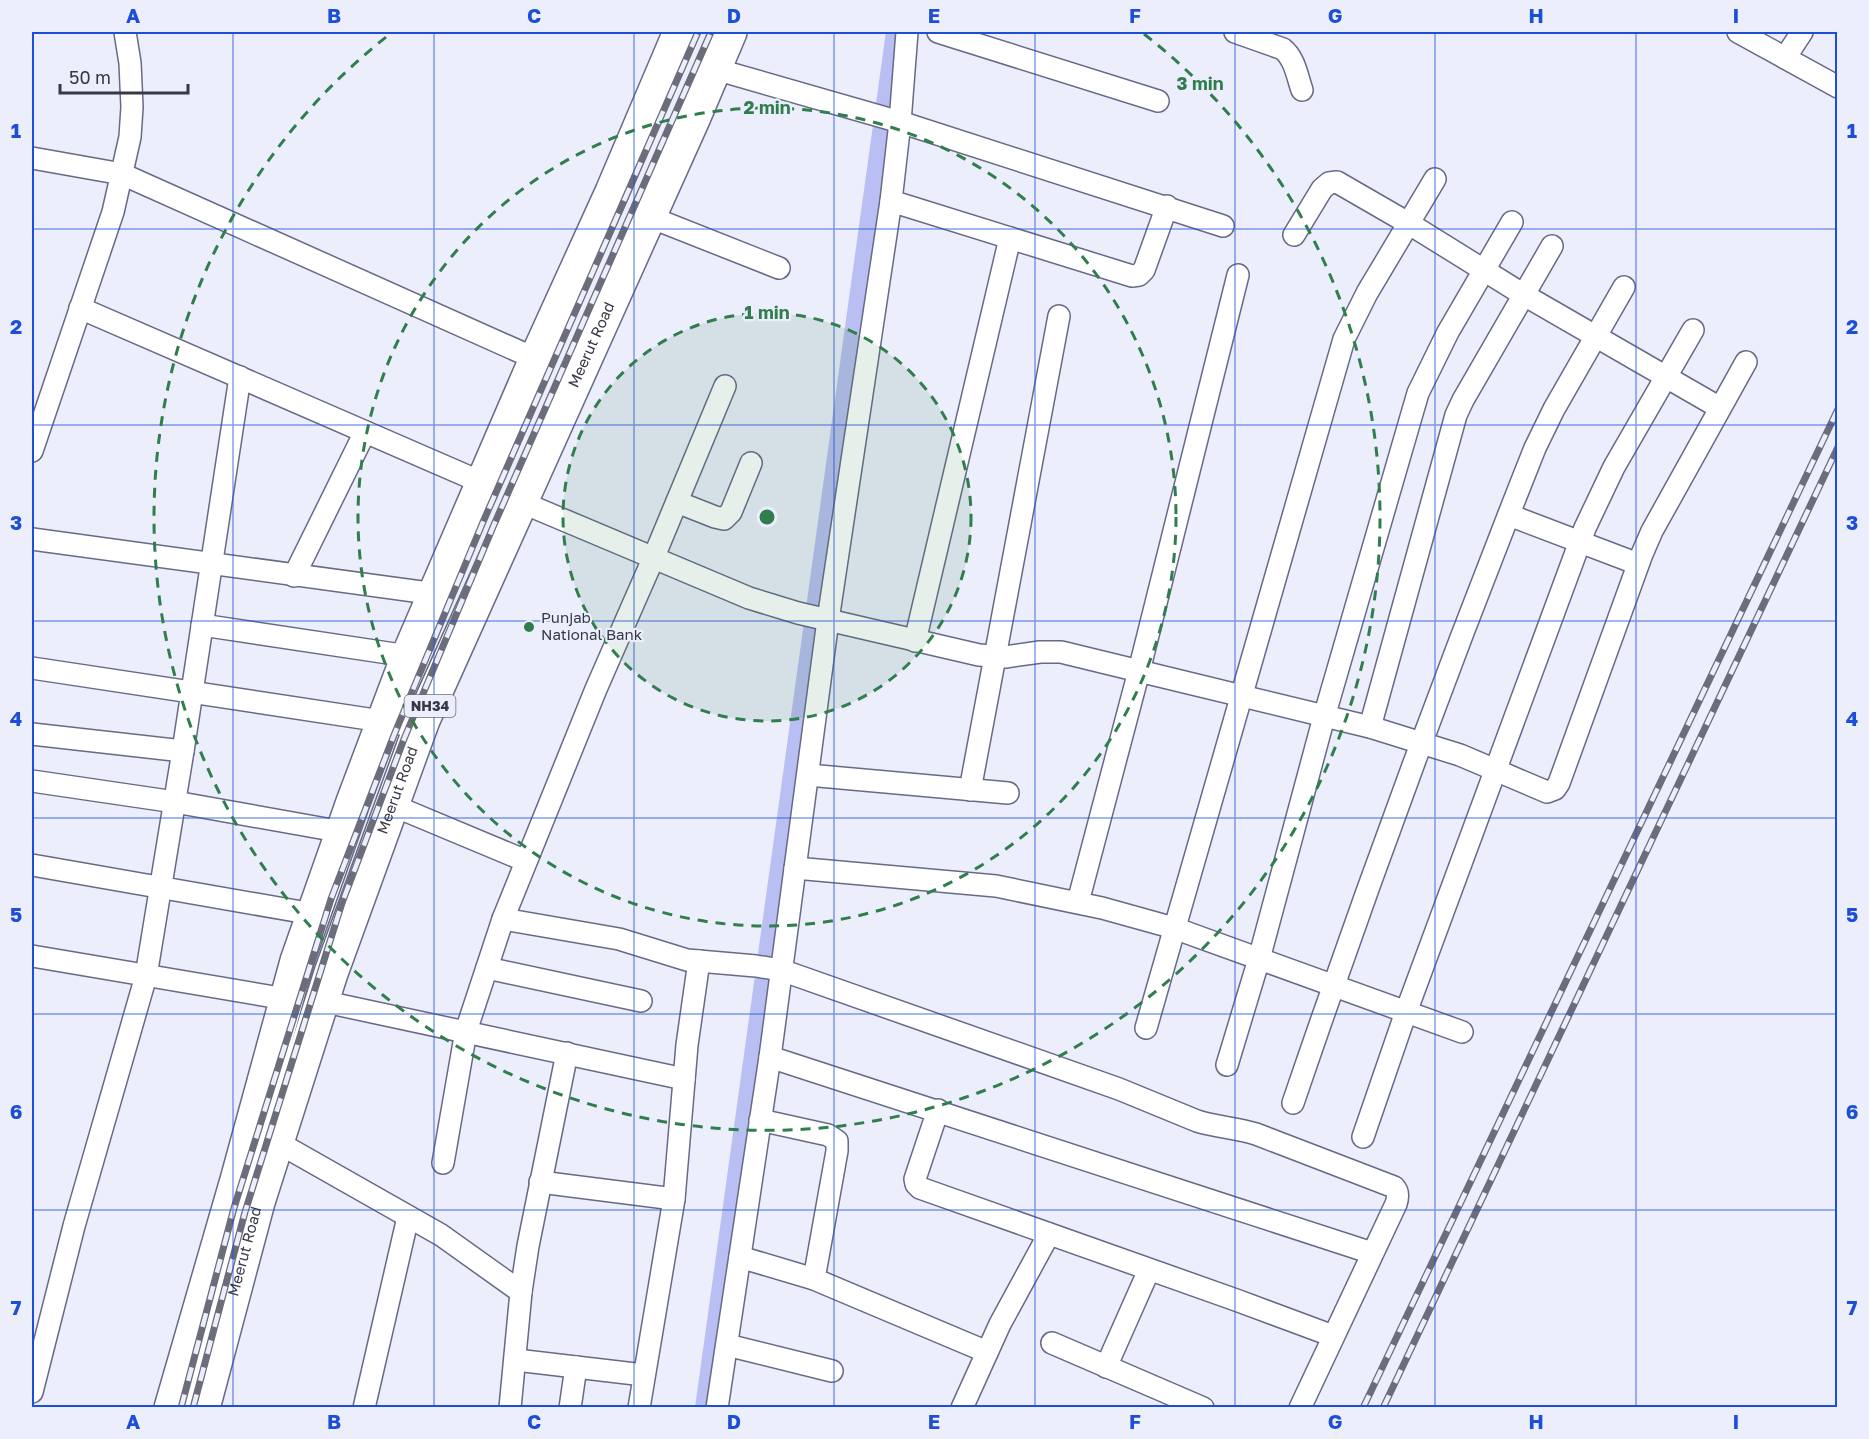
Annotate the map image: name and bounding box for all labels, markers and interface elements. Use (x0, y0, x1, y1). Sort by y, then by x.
text: A (126, 3, 140, 27)
text: B (327, 3, 341, 27)
text: C (527, 3, 541, 27)
text: D (727, 3, 741, 27)
text: E (928, 3, 940, 27)
text: F (1129, 3, 1141, 27)
text: G (1328, 3, 1342, 27)
text: H (1528, 3, 1544, 27)
text: I (1733, 3, 1739, 27)
scale bar (60, 57, 188, 95)
text: 50 m (69, 66, 111, 88)
text: 3 min (1176, 72, 1224, 94)
text: 2 min (743, 96, 791, 118)
text: 1 (11, 118, 21, 142)
text: 1 (1847, 118, 1857, 142)
street label: Meerut Road (564, 299, 618, 390)
text: 1 min (744, 301, 790, 323)
text: 2 (10, 314, 22, 338)
text: 2 (1846, 314, 1858, 338)
centre of rings (757, 507, 777, 527)
text: 3 (10, 510, 22, 534)
text: 3 (1846, 510, 1858, 534)
place label: Punjab National Bank (541, 608, 643, 643)
marker: Punjab National Bank (522, 620, 536, 634)
road number: NH34 (404, 695, 456, 717)
text: 4 (10, 706, 22, 730)
text: 4 (1846, 706, 1858, 730)
street label: Meerut Road (372, 744, 421, 836)
text: 5 (10, 902, 22, 926)
text: 5 (1846, 902, 1858, 926)
text: 6 (10, 1099, 22, 1123)
text: 6 (1846, 1099, 1858, 1123)
street label: Meerut Road (223, 1205, 264, 1298)
text: 7 (11, 1295, 22, 1319)
text: 7 (1847, 1295, 1858, 1319)
text: A (126, 1409, 140, 1433)
text: B (327, 1409, 341, 1433)
text: C (527, 1409, 541, 1433)
text: D (727, 1409, 741, 1433)
text: E (928, 1409, 940, 1433)
text: F (1129, 1409, 1141, 1433)
text: G (1328, 1409, 1342, 1433)
text: H (1528, 1409, 1544, 1433)
text: I (1733, 1409, 1739, 1433)

